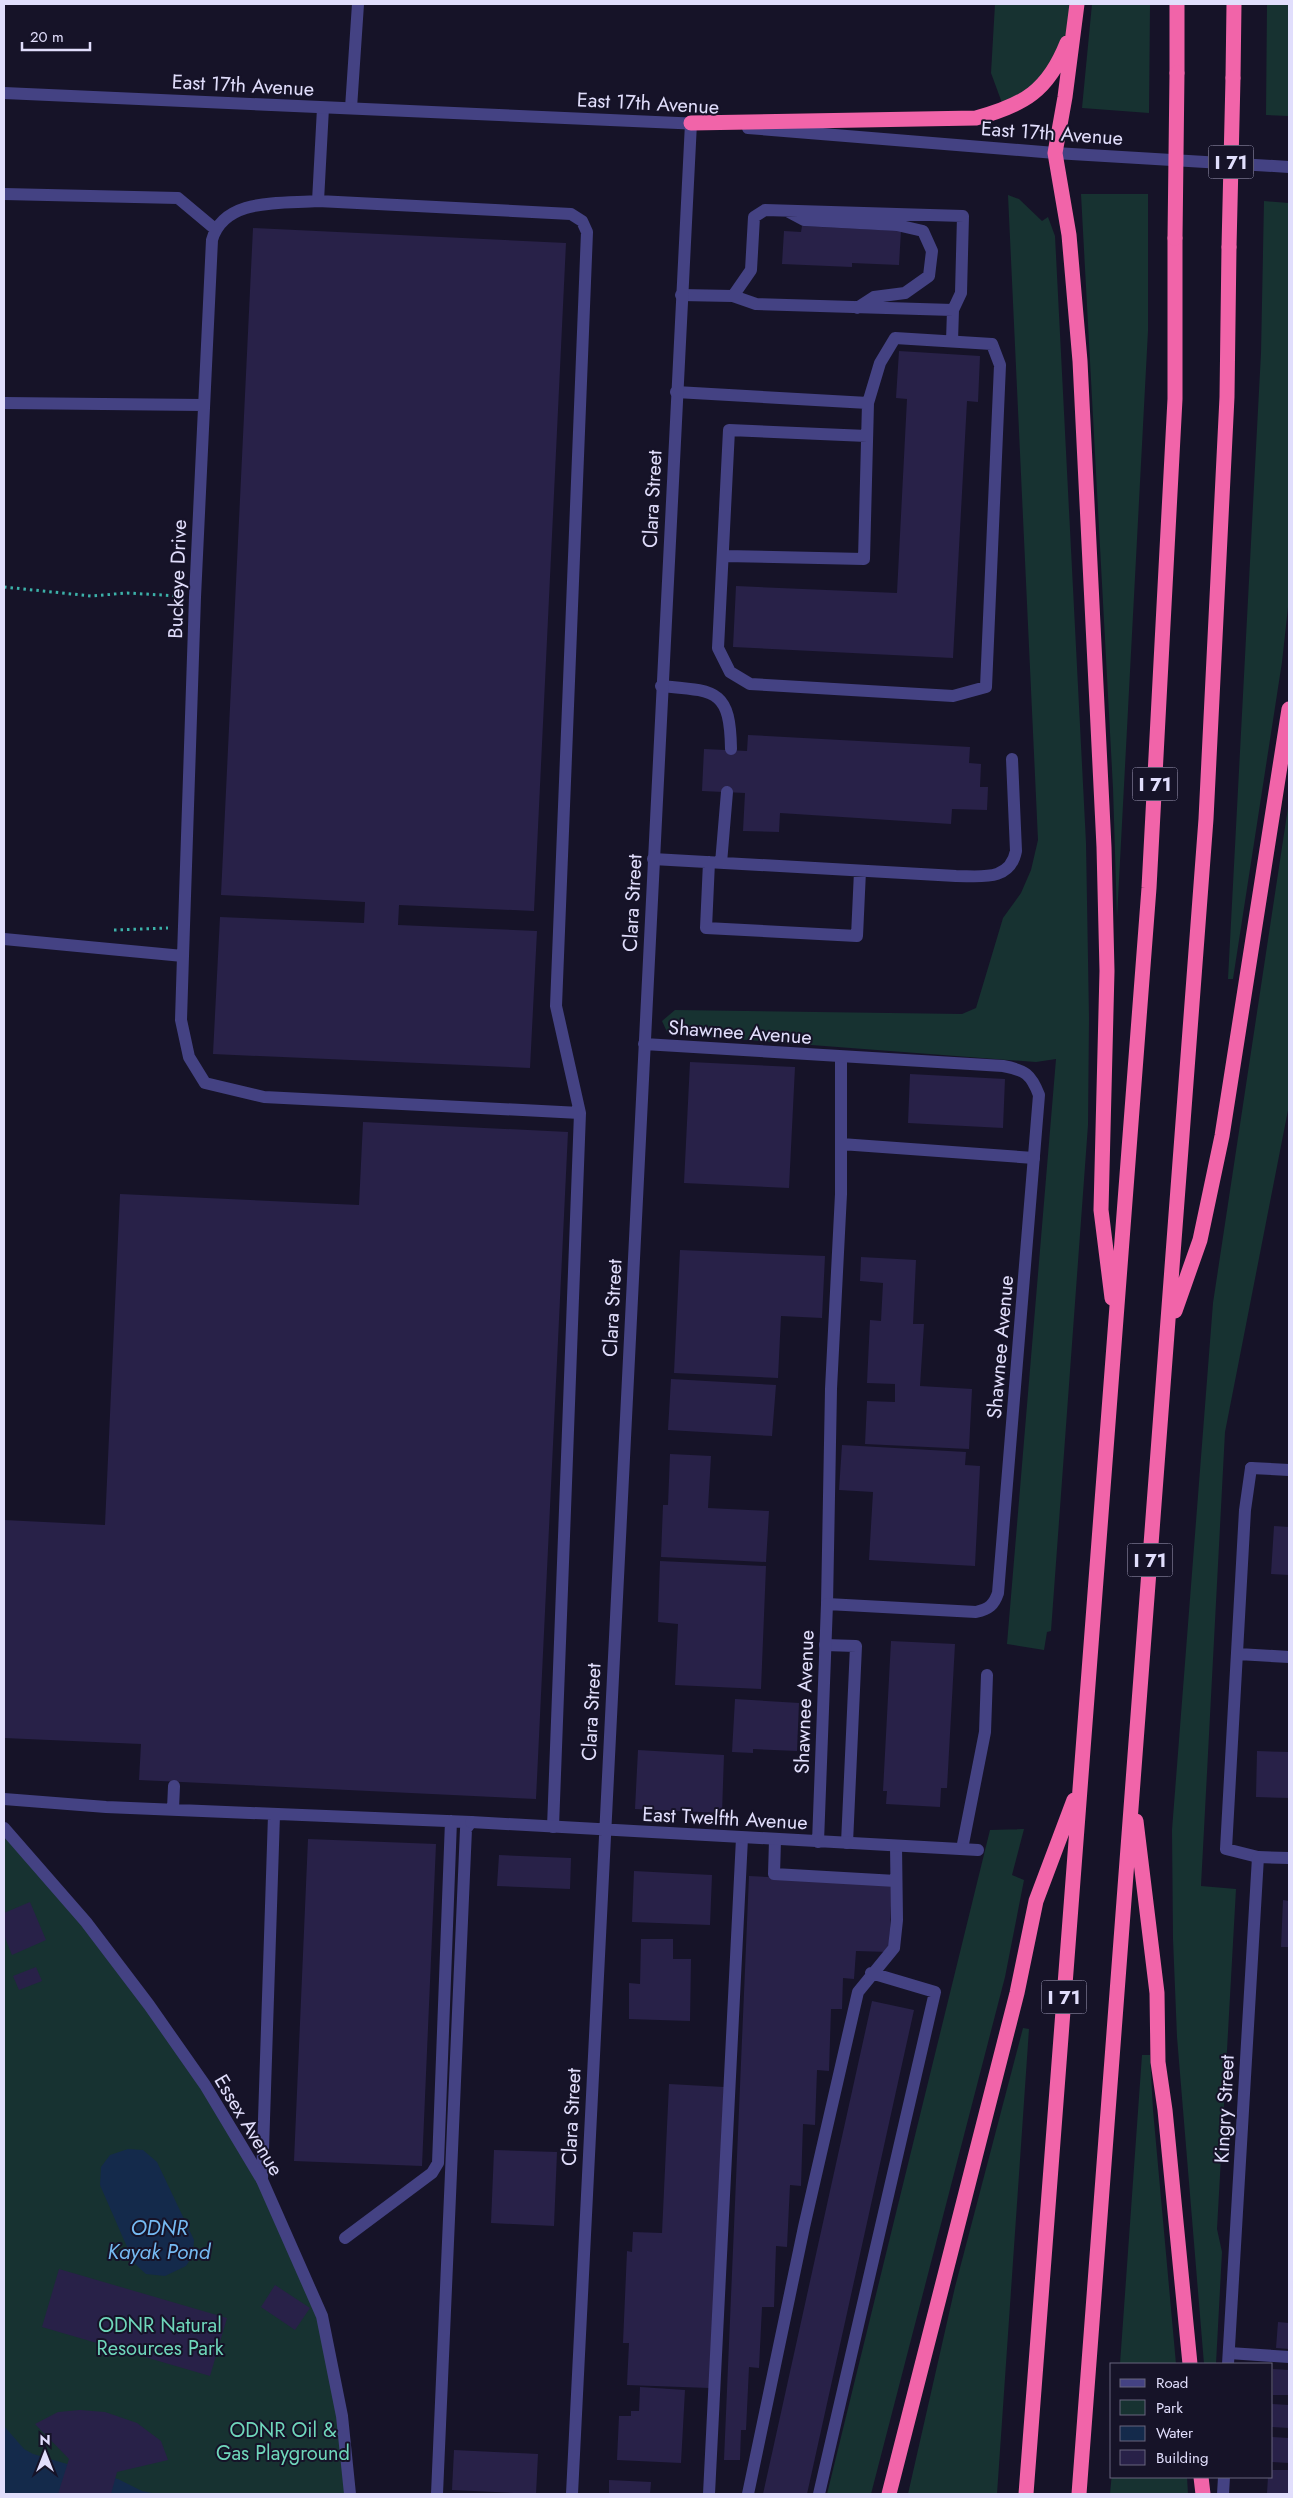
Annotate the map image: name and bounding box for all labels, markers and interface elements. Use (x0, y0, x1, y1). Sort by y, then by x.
scale bar (22, 20, 90, 52)
text: 20 m (30, 26, 64, 48)
street label: East 17th Avenue (171, 67, 315, 104)
street label: East 17th Avenue (576, 85, 720, 122)
street label: East 17th Avenue (980, 114, 1124, 153)
road number: I 71 (1208, 146, 1254, 178)
street label: Clara Street (635, 449, 670, 549)
street label: Buckeye Drive (161, 519, 194, 639)
road number: I 71 (1132, 768, 1178, 801)
street label: Clara Street (615, 853, 650, 953)
street label: Shawnee Avenue (667, 1013, 813, 1052)
street label: Clara Street (595, 1258, 630, 1358)
street label: Shawnee Avenue (980, 1274, 1021, 1420)
road number: I 71 (1128, 1544, 1172, 1576)
street label: Shawnee Avenue (787, 1630, 822, 1774)
street label: Clara Street (574, 1662, 609, 1762)
street label: East Twelfth Avenue (641, 1800, 808, 1837)
road number: I 71 (1042, 1980, 1086, 2014)
street label: Kingry Street (1207, 2054, 1242, 2164)
street label: Clara Street (554, 2067, 589, 2167)
street label: Essex Avenue (207, 2069, 290, 2182)
water label: ODNR Kayak Pond (108, 2213, 212, 2267)
park label: ODNR Natural Resources Park (96, 2311, 224, 2363)
legend (1110, 2363, 1273, 2478)
text: Road (1156, 2372, 1188, 2394)
text: Park (1156, 2397, 1183, 2419)
park label: ODNR Oil & Gas Playground (216, 2416, 350, 2468)
text: Water (1156, 2422, 1194, 2444)
north arrow (20, 2428, 70, 2478)
text: N (39, 2430, 51, 2450)
text: Building (1156, 2447, 1208, 2469)

